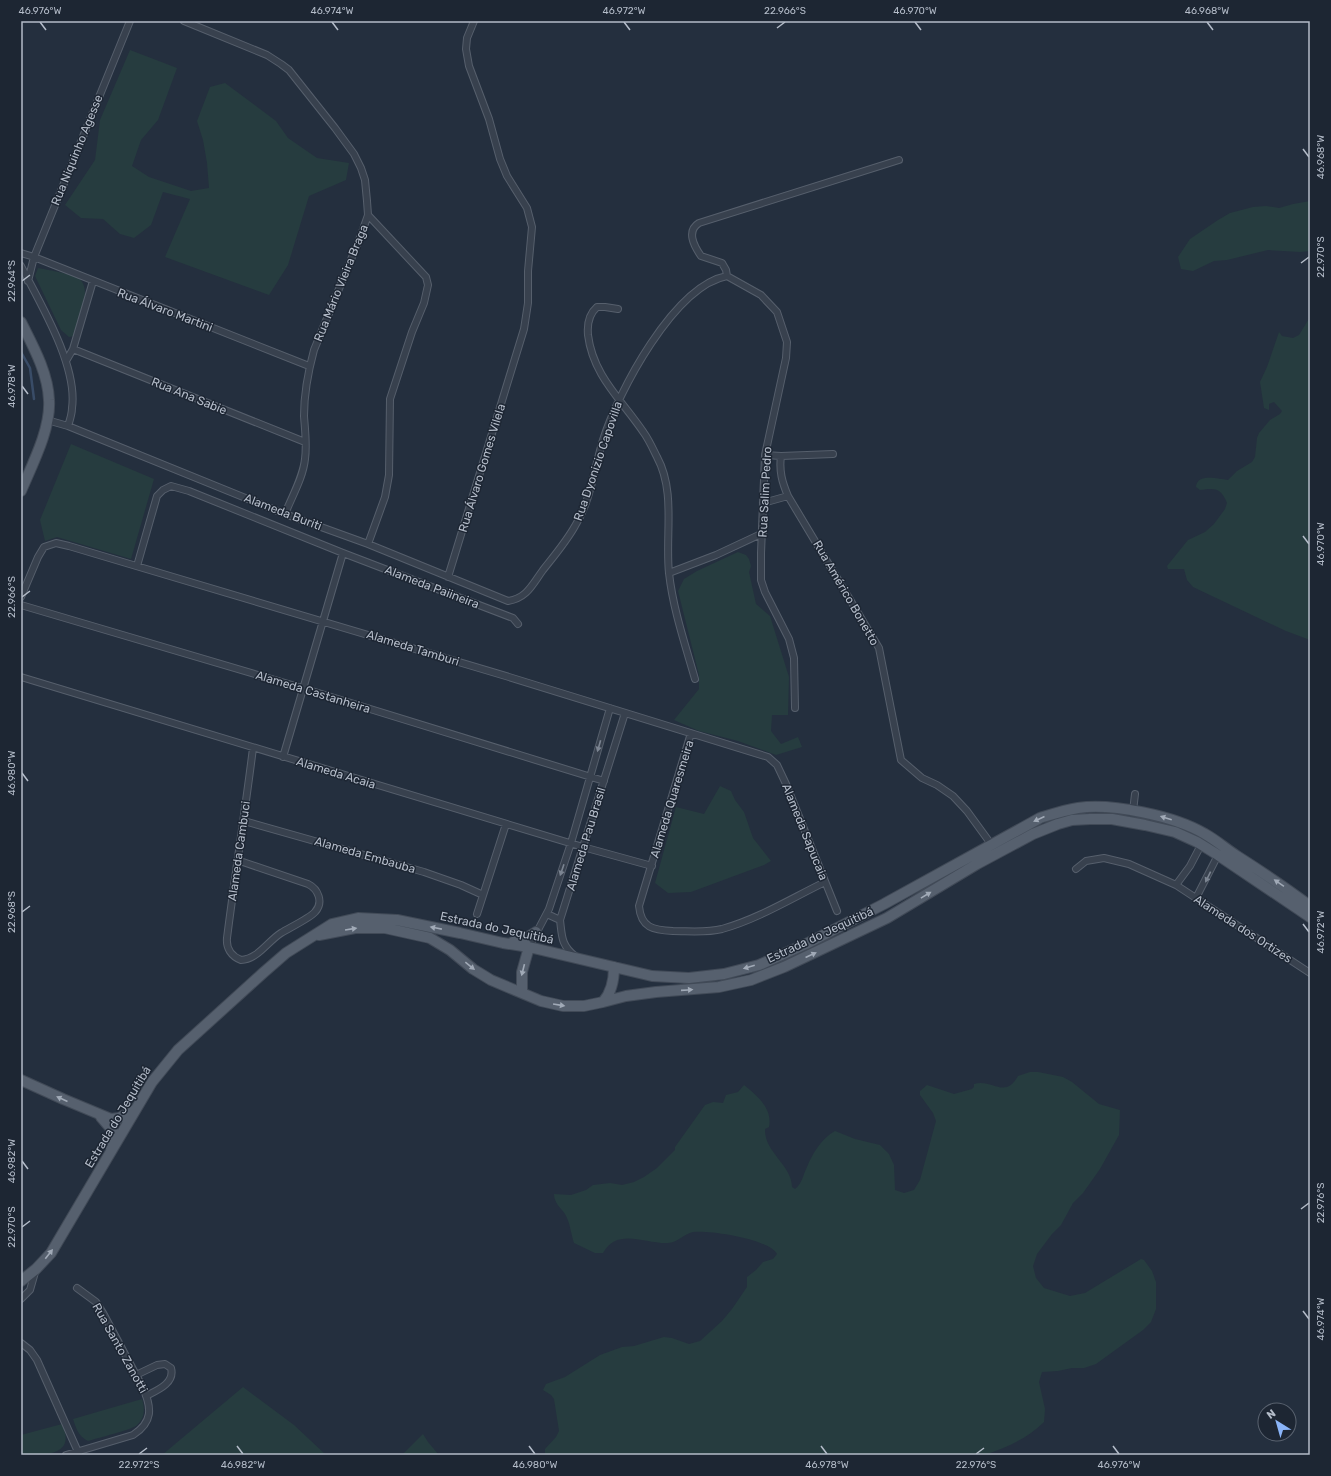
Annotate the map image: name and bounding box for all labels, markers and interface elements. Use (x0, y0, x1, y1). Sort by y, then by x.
text: 46.976°W (19, 5, 61, 17)
text: 46.974°W (310, 5, 354, 17)
text: 46.972°W (602, 5, 646, 17)
text: 22.966°S (764, 5, 806, 17)
text: 46.970°W (893, 5, 937, 17)
text: 46.968°W (1185, 5, 1229, 17)
street label: Rua Niquinho Agesse (48, 92, 106, 207)
text: 46.968°W (1315, 135, 1327, 179)
street label: Rua Mário Vieira Braga (311, 222, 371, 344)
text: 22.970°S (1315, 236, 1327, 278)
text: 22.964°S (6, 260, 18, 302)
street label: Rua Álvaro Martini (115, 285, 215, 335)
text: 46.978°W (6, 364, 18, 408)
street label: Rua Ana Sabie (149, 375, 229, 418)
street label: Rua Dyonizio Capovilla (571, 399, 625, 523)
street label: Rua Álvaro Gomes Vilela (456, 402, 508, 534)
street label: Rua Salim Pedro (756, 446, 774, 538)
street label: Alameda Buriti (242, 491, 324, 533)
text: 46.970°W (1315, 522, 1327, 566)
street label: Rua Américo Bonetto (810, 538, 882, 648)
street label: Alameda Paiineira (383, 563, 481, 611)
text: 22.966°S (6, 576, 18, 618)
street label: Alameda Tamburi (365, 627, 461, 669)
street label: Alameda Castanheira (254, 668, 372, 716)
street label: Alameda Quaresmeira (647, 738, 697, 860)
one-way arrow (596, 740, 602, 752)
text: 46.980°W (6, 751, 18, 795)
street label: Alameda Acaia (295, 754, 377, 792)
street label: Alameda Sapucaia (779, 782, 831, 882)
street label: Alameda Pau Brasil (564, 786, 608, 892)
street label: Alameda Cambuci (225, 800, 253, 902)
one-way arrow (1160, 815, 1172, 821)
one-way arrow (1033, 816, 1045, 822)
street label: Alameda Embauba (313, 834, 417, 876)
one-way arrow (559, 865, 565, 877)
one-way arrow (1205, 871, 1211, 882)
one-way arrow (1273, 879, 1284, 886)
text: 22.968°S (6, 891, 18, 933)
one-way arrow (920, 891, 932, 898)
street label: Alameda dos Ortizes (1191, 892, 1295, 966)
street label: Estrada do Jequitibá (765, 904, 875, 966)
street label: Estrada do Jequitibá (439, 909, 555, 947)
text: 46.972°W (1315, 910, 1327, 954)
one-way arrow (430, 924, 442, 930)
one-way arrow (344, 926, 357, 932)
one-way arrow (805, 952, 817, 958)
one-way arrow (465, 962, 476, 971)
one-way arrow (520, 964, 526, 976)
one-way arrow (743, 965, 756, 971)
one-way arrow (681, 987, 693, 994)
one-way arrow (553, 1002, 565, 1008)
street label: Estrada do Jequitibá (82, 1064, 154, 1170)
one-way arrow (56, 1096, 68, 1102)
text: 46.982°W (6, 1139, 18, 1183)
text: 22.976°S (1315, 1183, 1327, 1223)
text: 22.970°S (6, 1206, 18, 1248)
one-way arrow (44, 1249, 53, 1260)
text: 46.974°W (1315, 1297, 1327, 1341)
street label: Rua Santo Zanotti (89, 1301, 151, 1395)
north arrow (1257, 1402, 1297, 1442)
text: N (1264, 1407, 1278, 1422)
text: 22.972°S (119, 1459, 159, 1471)
text: 46.982°W (221, 1459, 265, 1471)
text: 46.980°W (513, 1459, 557, 1471)
text: 46.978°W (805, 1459, 849, 1471)
text: 22.976°S (956, 1459, 996, 1471)
text: 46.976°W (1098, 1459, 1140, 1471)

